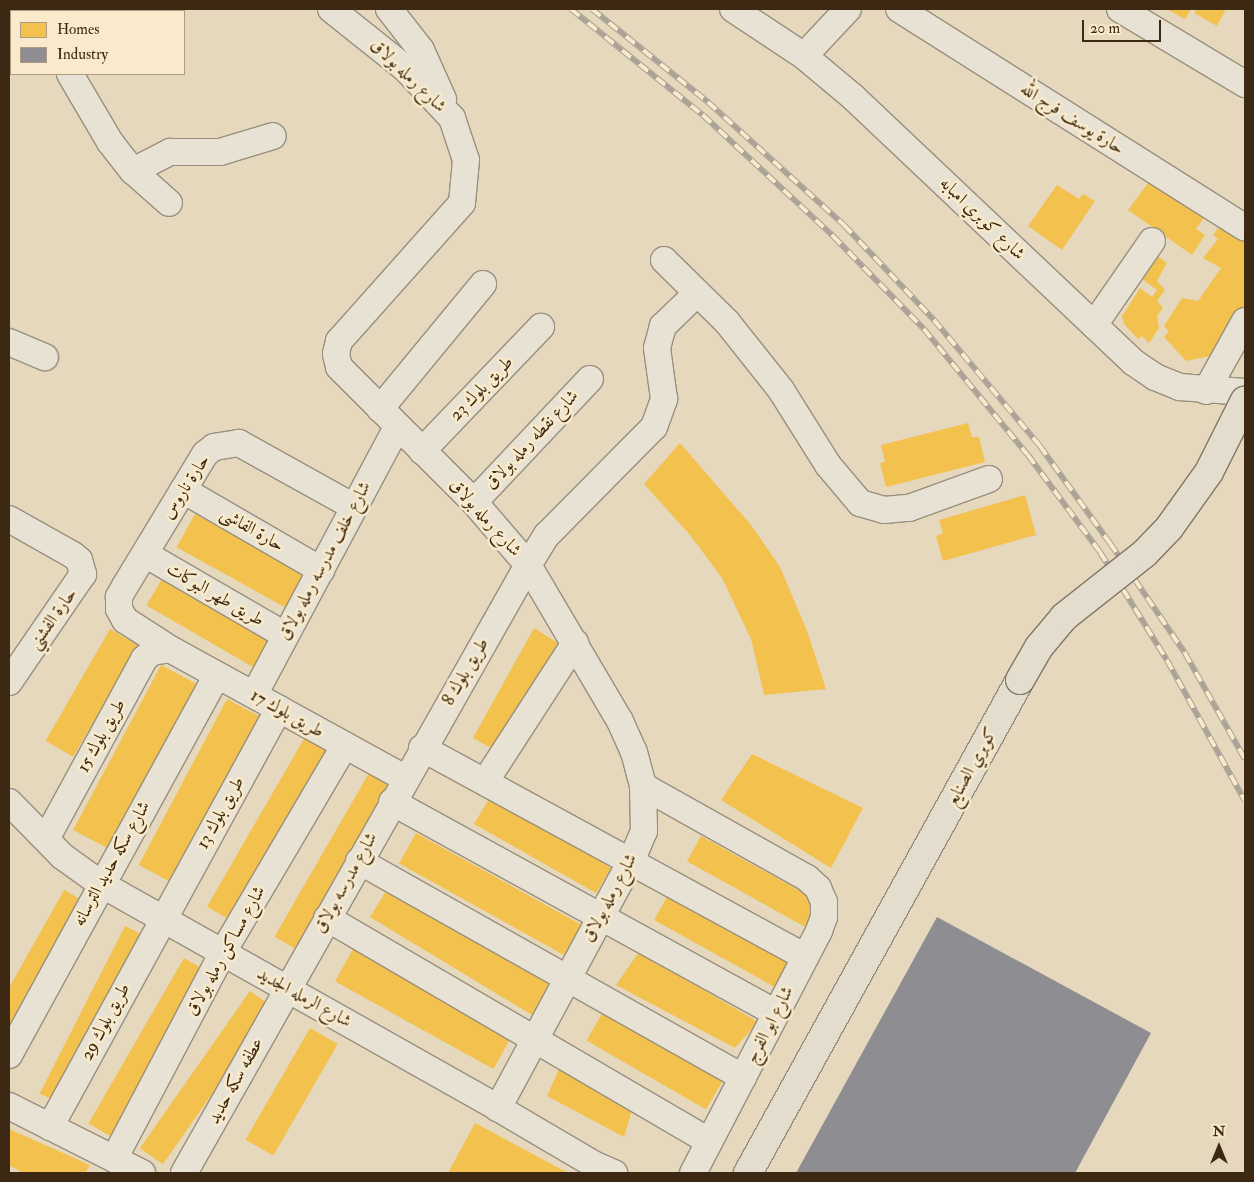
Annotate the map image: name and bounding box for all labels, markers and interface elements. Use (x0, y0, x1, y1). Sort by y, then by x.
legend (10, 10, 185, 75)
scale bar (1084, 10, 1163, 42)
text: 20 m (1090, 19, 1120, 38)
text: Homes (57, 20, 99, 39)
street label: شارع رمله بولاق (366, 34, 450, 118)
text: Industry (57, 45, 108, 64)
street label: حارة يوسف فرج الله (1016, 78, 1128, 160)
street label: شارع كوبري امبابه (935, 173, 1029, 265)
street label: طريق بلوك 23 (446, 352, 518, 426)
street label: شارع نقطه رمله بولاق (480, 386, 584, 494)
street label: حارة ناروس (157, 451, 215, 523)
street label: شارع رمله بولاق (444, 475, 526, 561)
street label: شارع خلف مدرسه رمله بولاق (274, 478, 376, 644)
street label: حارة الفاشى (216, 503, 288, 557)
street label: طريق طهر البوكات (162, 558, 268, 632)
street label: حارة الفشني (24, 584, 82, 654)
street label: طريق بلوك 8 (438, 634, 494, 710)
street label: طريق بلوك 17 (246, 685, 328, 743)
street label: طريق بلوك 15 (73, 696, 131, 776)
street label: كوبري الصنايع (942, 724, 1002, 810)
street label: طريق بلوك 13 (192, 773, 250, 853)
street label: شارع سكه حديد الترسانه (69, 798, 155, 930)
street label: شارع مدرسه بولاق (309, 829, 383, 937)
street label: شارع رمله بولاق (578, 850, 642, 946)
street label: شارع مساكن رمله بولاق (181, 882, 271, 1020)
street label: شارع الرمله الجديد (253, 963, 355, 1033)
street label: طريق بلوك 29 (77, 980, 135, 1064)
street label: شارع ابو الفرج (741, 983, 799, 1067)
street label: عطفه سكه حديد (203, 1034, 269, 1128)
north arrow (1194, 1122, 1244, 1172)
text: N (1213, 1123, 1225, 1140)

